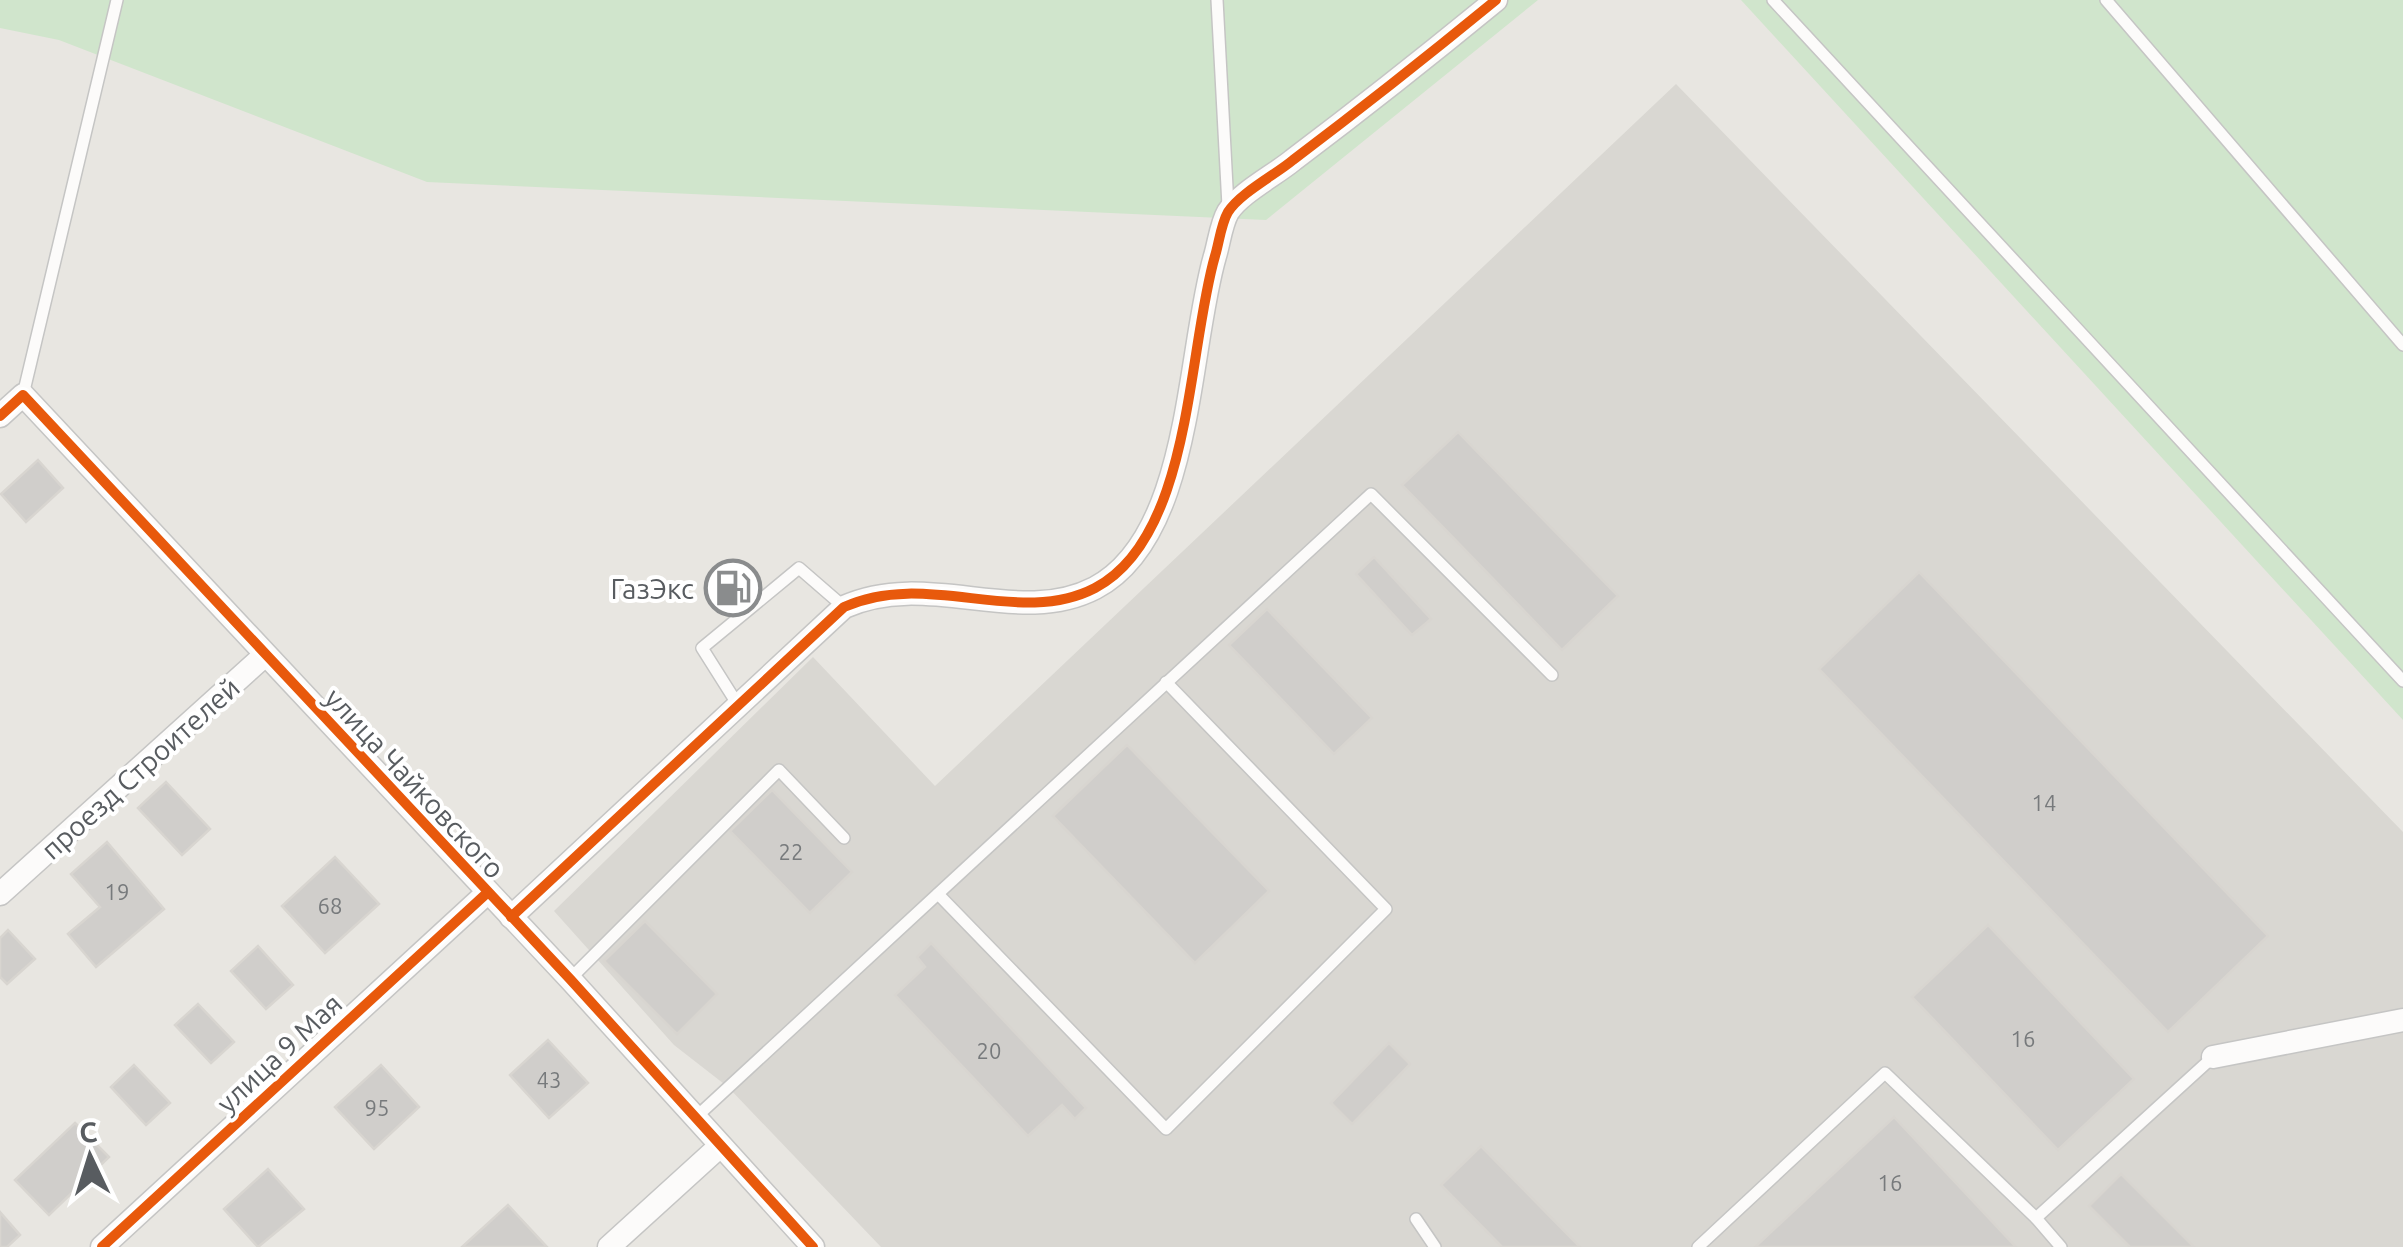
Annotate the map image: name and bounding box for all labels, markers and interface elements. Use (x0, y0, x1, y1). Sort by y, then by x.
fuel station icon: ГазЭкс (703, 558, 763, 618)
place label: ГазЭкс (611, 573, 694, 604)
street label: проезд Строителей (35, 671, 245, 865)
street label: улица Чайковского (319, 682, 511, 884)
house number: 14 (2032, 790, 2056, 815)
house number: 22 (779, 839, 803, 864)
house number: 19 (105, 879, 129, 904)
house number: 68 (318, 893, 342, 918)
street label: улица 9 Мая (210, 987, 348, 1119)
house number: 16 (2011, 1026, 2035, 1051)
house number: 20 (977, 1038, 1001, 1063)
house number: 43 (537, 1067, 561, 1092)
house number: 95 (365, 1095, 389, 1120)
north arrow (40, 1107, 140, 1207)
text: С (78, 1115, 98, 1148)
house number: 16 (1878, 1170, 1902, 1195)

